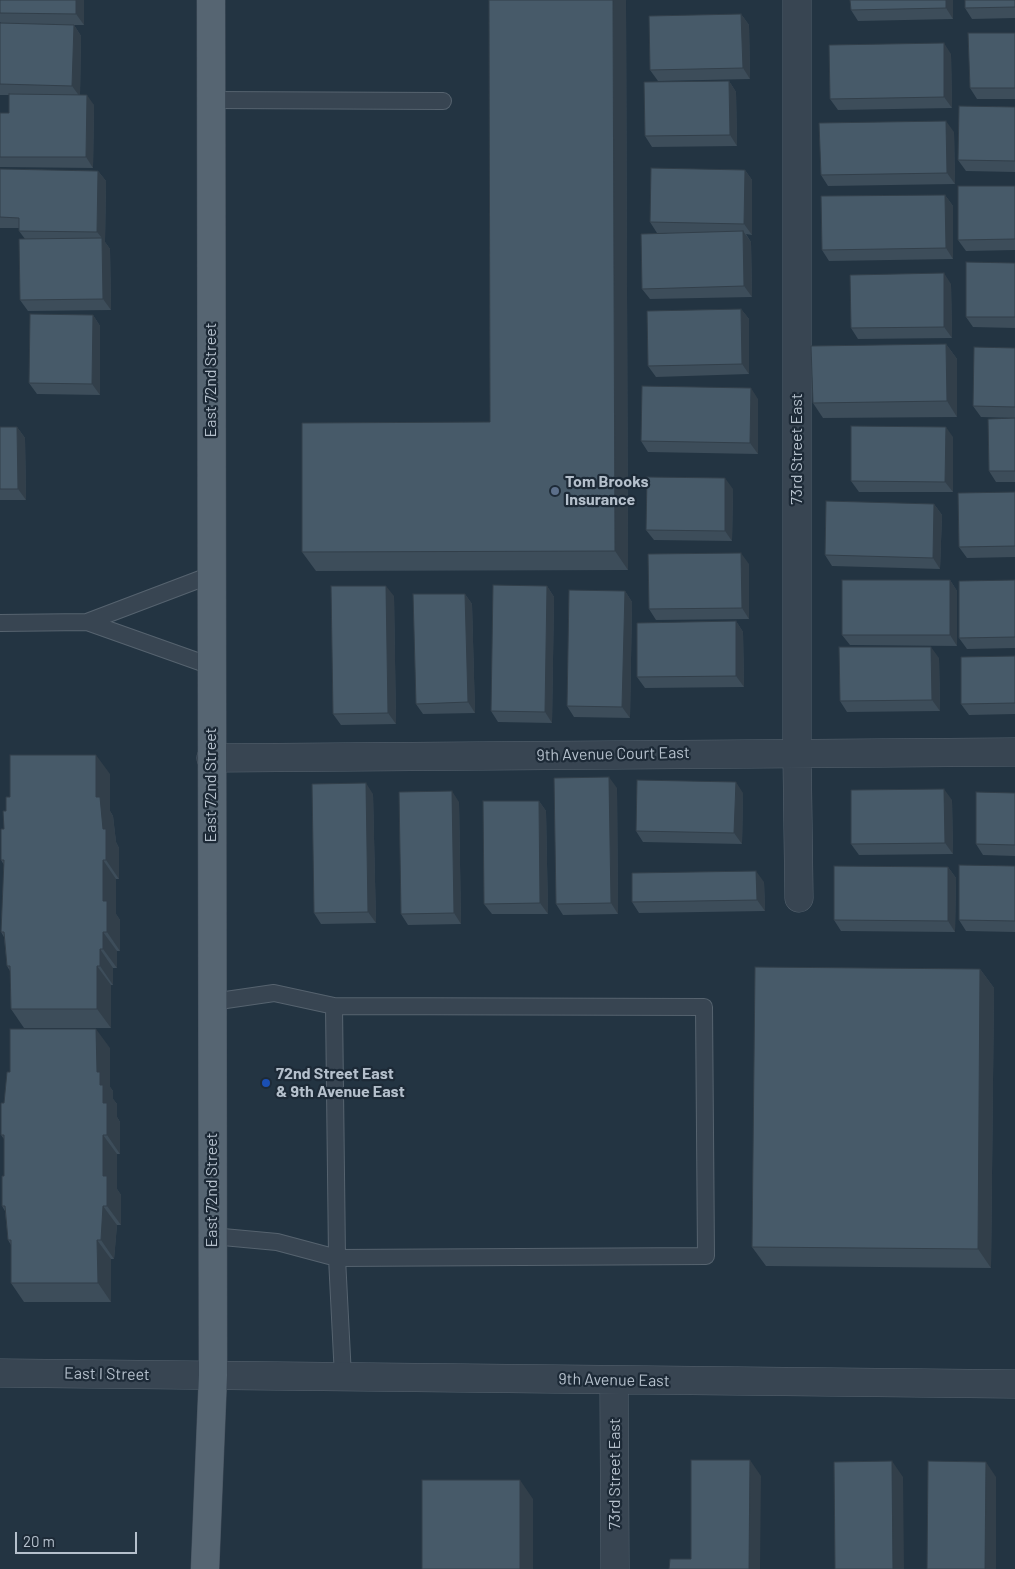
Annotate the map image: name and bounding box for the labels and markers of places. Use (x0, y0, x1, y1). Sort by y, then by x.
place label: Tom Brooks Insurance (565, 472, 649, 510)
marker: Tom Brooks Insurance (549, 485, 561, 497)
place label: 72nd Street East & 9th Avenue East (276, 1064, 405, 1102)
marker: 72nd Street East & 9th Avenue East (260, 1077, 272, 1089)

